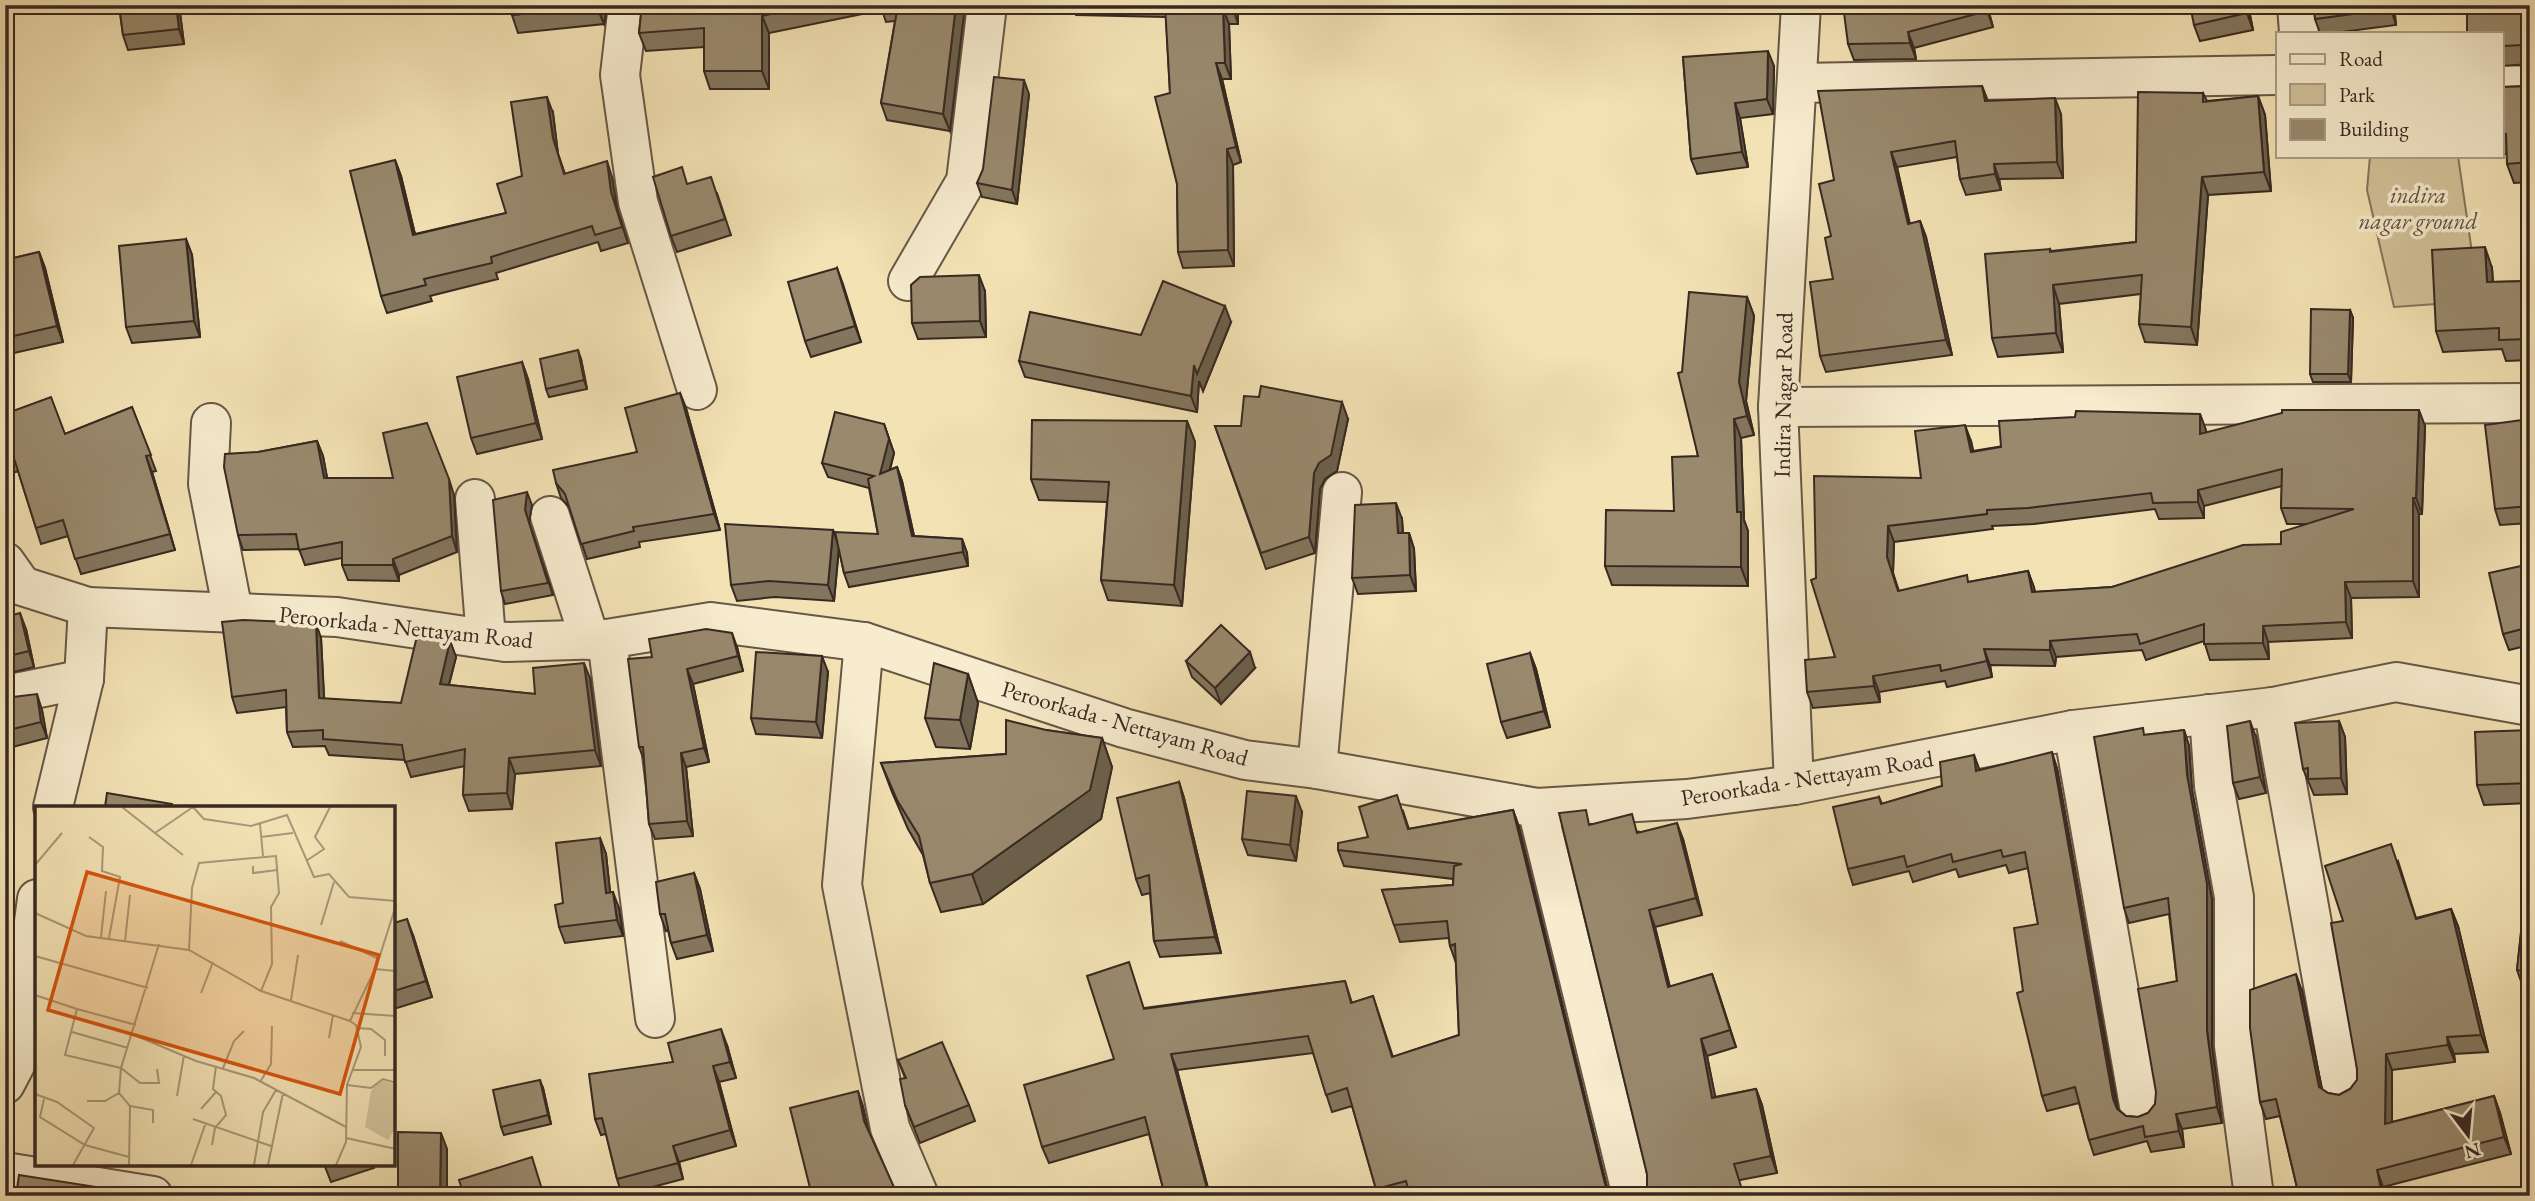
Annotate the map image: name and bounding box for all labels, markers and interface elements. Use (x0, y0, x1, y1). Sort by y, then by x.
legend (2276, 32, 2504, 158)
text: Road (2339, 45, 2383, 72)
text: Park (2339, 81, 2376, 108)
text: Building (2339, 115, 2409, 142)
park label: indira nagar ground (2358, 180, 2478, 236)
street label: Indira Nagar Road (1767, 312, 1799, 478)
street label: Peroorkada - Nettayam Road (278, 599, 535, 655)
street label: Peroorkada - Nettayam Road (998, 673, 1252, 773)
street label: Peroorkada - Nettayam Road (1679, 743, 1936, 813)
inset map (35, 806, 396, 1166)
north arrow (2434, 1100, 2504, 1170)
text: N (2461, 1137, 2483, 1165)

